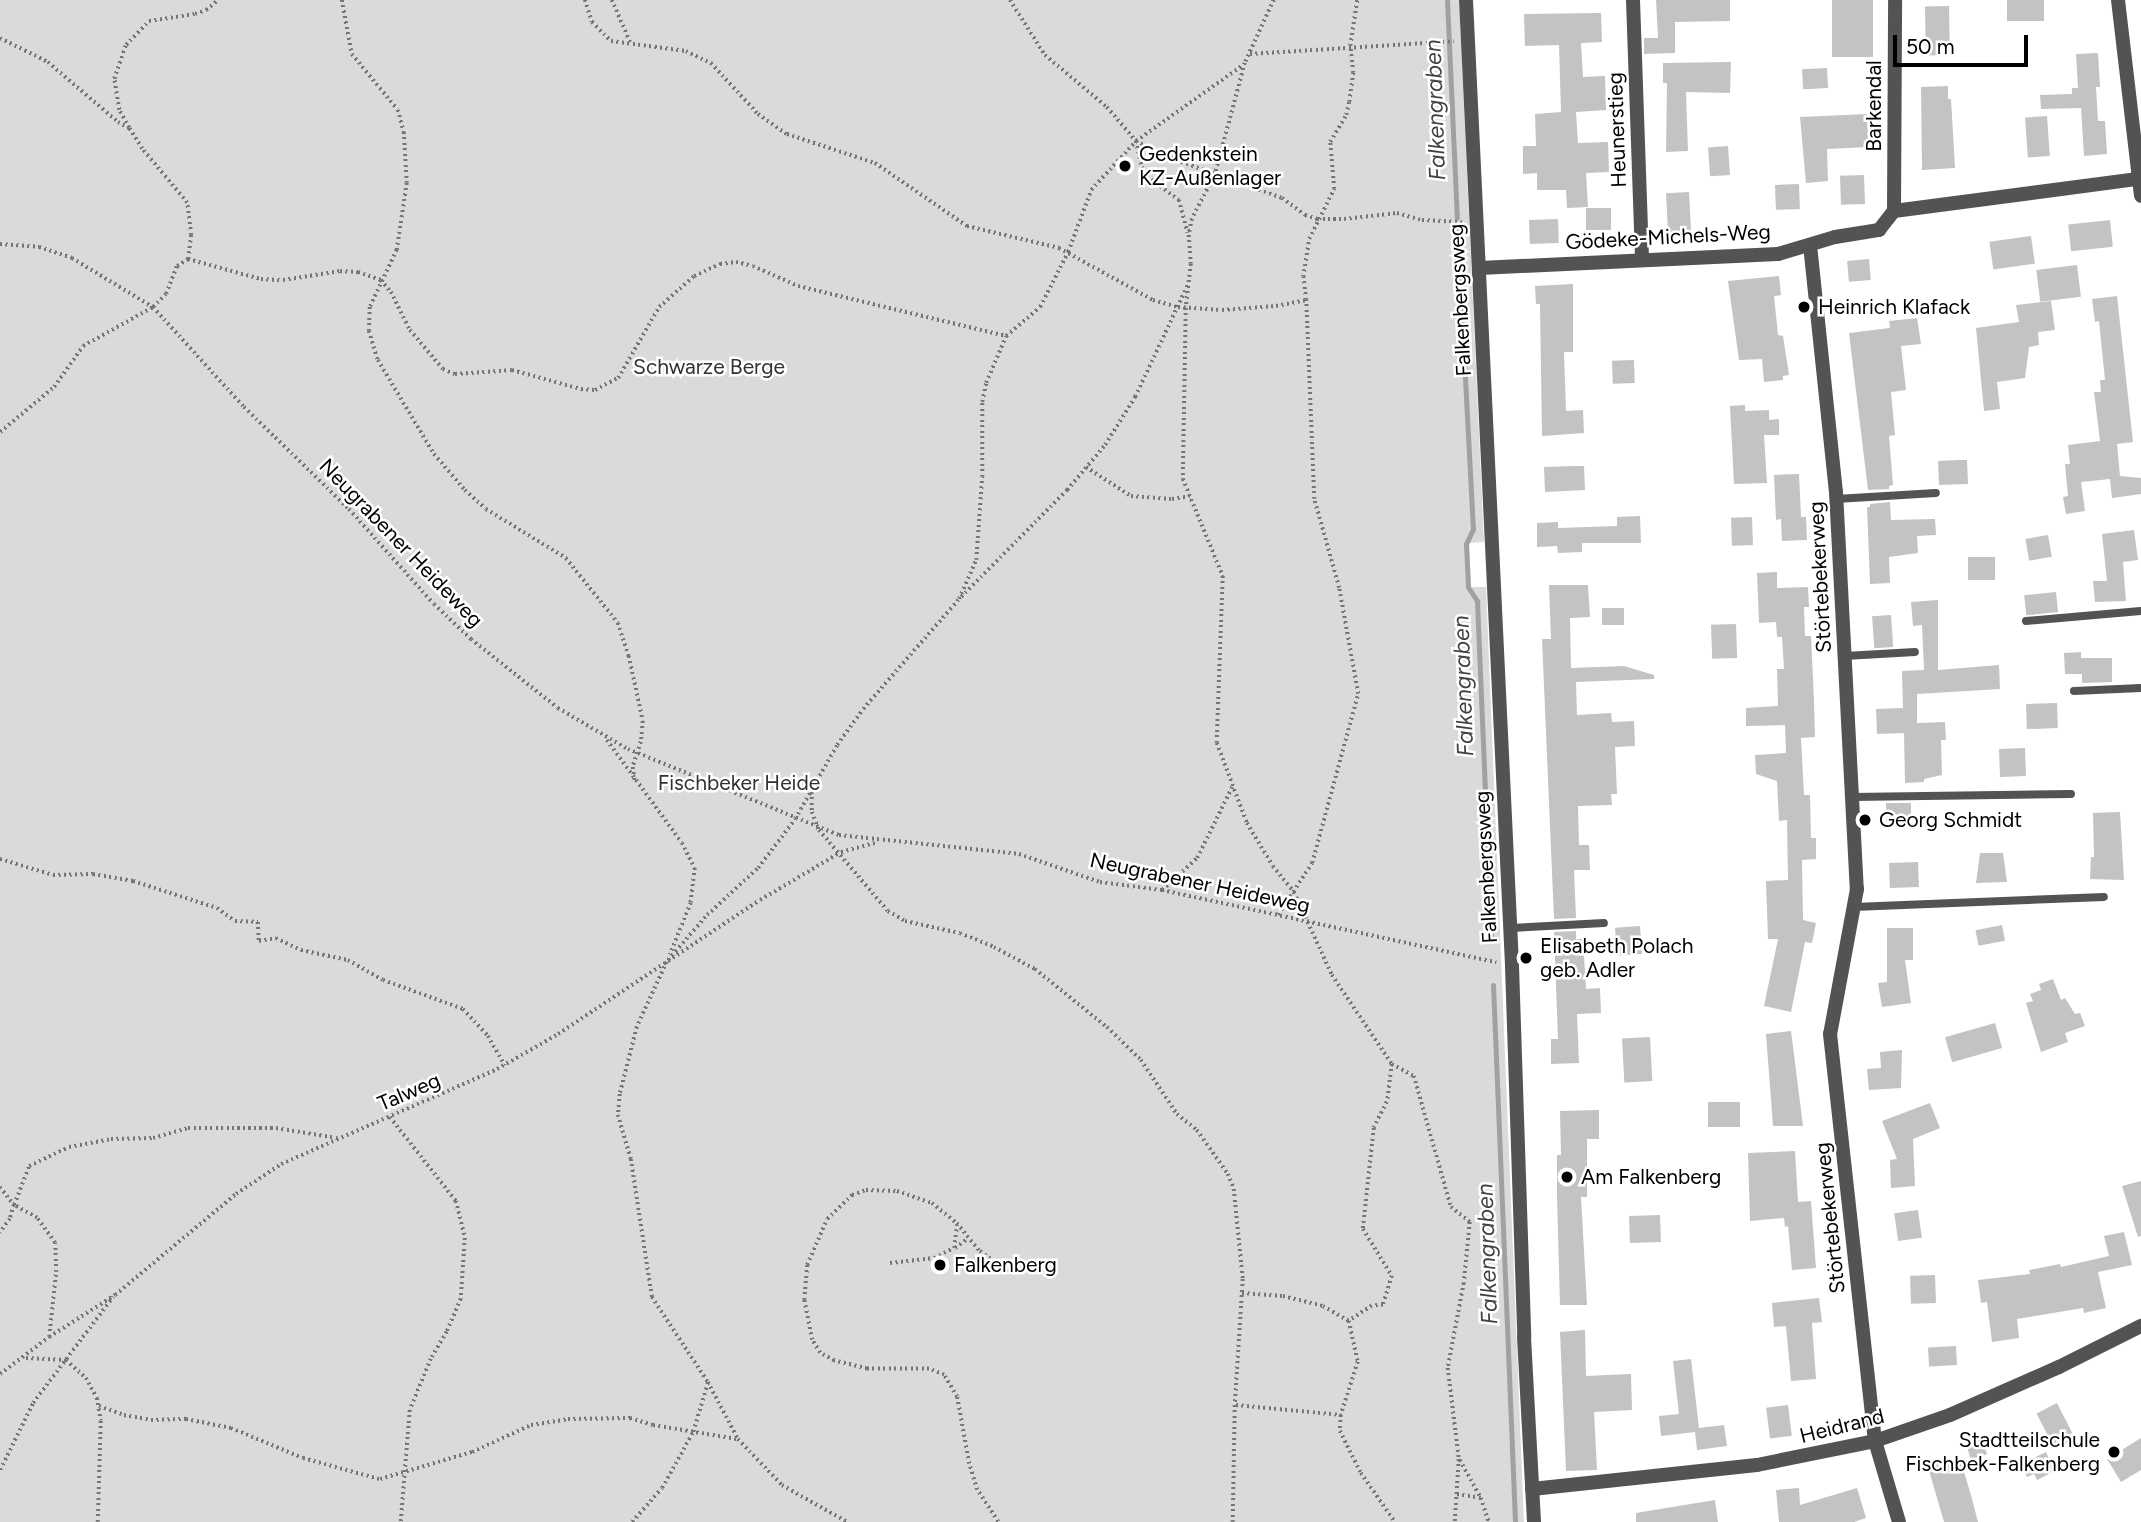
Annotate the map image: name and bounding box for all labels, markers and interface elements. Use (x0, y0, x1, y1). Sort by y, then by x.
scale bar (1896, 21, 2031, 65)
text: 50 m (1906, 34, 1955, 59)
water label: Falkengraben (1419, 39, 1451, 181)
street label: Barkendal (1861, 60, 1887, 152)
street label: Heunerstieg (1602, 72, 1632, 188)
place label: Gedenkstein KZ-Außenlager (1139, 141, 1281, 191)
marker: Gedenkstein KZ-Außenlager (1117, 158, 1133, 174)
street label: Gödeke-Michels-Weg (1565, 219, 1771, 255)
street label: Falkenbergsweg (1443, 223, 1477, 377)
place label: Heinrich Klafack (1818, 294, 1970, 320)
marker: Heinrich Klafack (1796, 299, 1812, 315)
park label: Schwarze Berge (633, 354, 785, 380)
street label: Neugrabener Heideweg (314, 454, 488, 632)
street label: Störtebekerweg (1803, 501, 1837, 653)
water label: Falkengraben (1447, 615, 1479, 757)
park label: Fischbeker Heide (658, 770, 820, 796)
street label: Falkenbergsweg (1469, 790, 1503, 944)
place label: Georg Schmidt (1879, 807, 2022, 833)
marker: Georg Schmidt (1857, 812, 1873, 828)
street label: Neugrabener Heideweg (1088, 847, 1312, 919)
place label: Elisabeth Polach geb. Adler (1540, 933, 1694, 983)
marker: Elisabeth Polach geb. Adler (1518, 950, 1534, 966)
street label: Talweg (374, 1068, 444, 1116)
street label: Störtebekerweg (1810, 1141, 1850, 1295)
place label: Am Falkenberg (1581, 1164, 1721, 1190)
marker: Am Falkenberg (1559, 1169, 1575, 1185)
water label: Falkengraben (1471, 1183, 1503, 1325)
place label: Falkenberg (954, 1252, 1057, 1278)
marker: Falkenberg (932, 1257, 948, 1273)
street label: Heidrand (1797, 1403, 1887, 1449)
place label: Stadtteilschule Fischbek-Falkenberg (1905, 1427, 2100, 1477)
marker: Stadtteilschule Fischbek-Falkenberg (2106, 1444, 2122, 1460)

